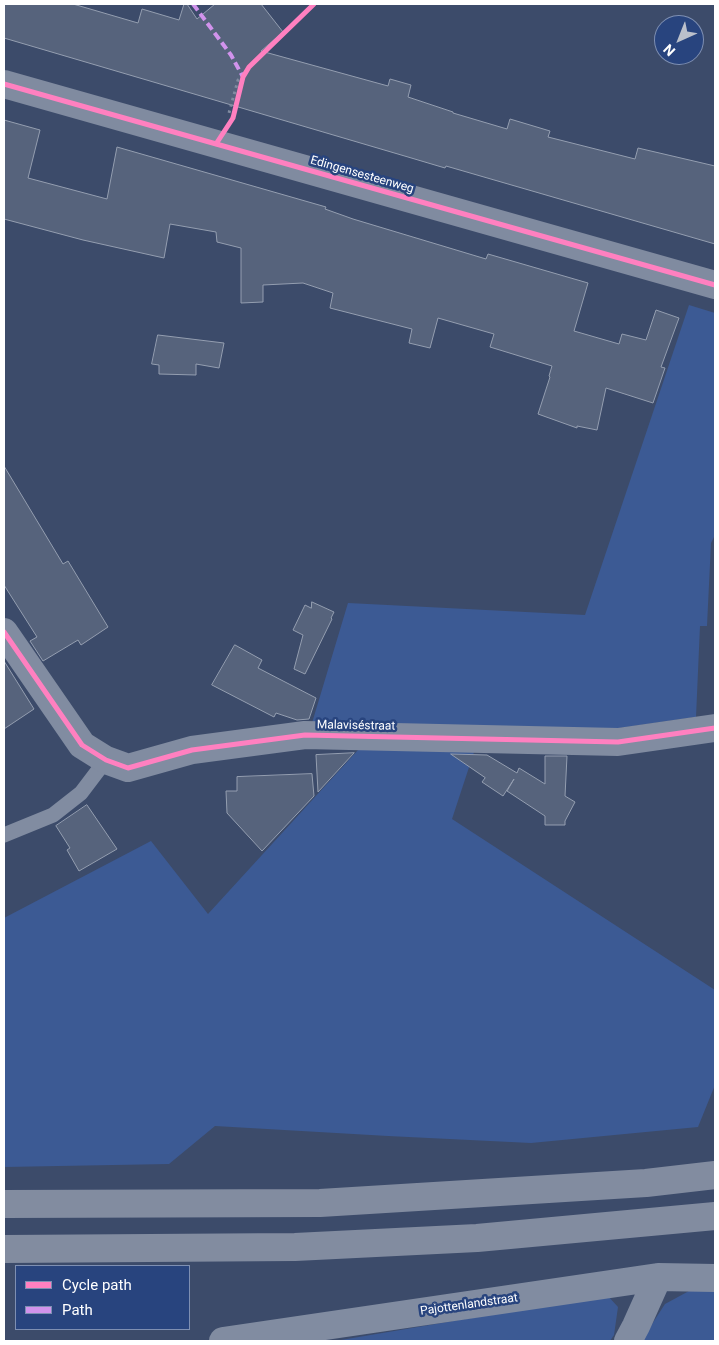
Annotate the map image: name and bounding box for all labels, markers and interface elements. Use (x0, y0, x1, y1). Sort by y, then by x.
north arrow (654, 15, 704, 65)
text: N (660, 41, 678, 59)
street label: Edingensesteenweg (309, 153, 415, 197)
street label: Malaviséstraat (317, 718, 395, 734)
legend (15, 1265, 190, 1330)
text: Cycle path (62, 1276, 132, 1294)
street label: Pajottenlandstraat (419, 1291, 519, 1319)
text: Path (62, 1301, 93, 1319)

